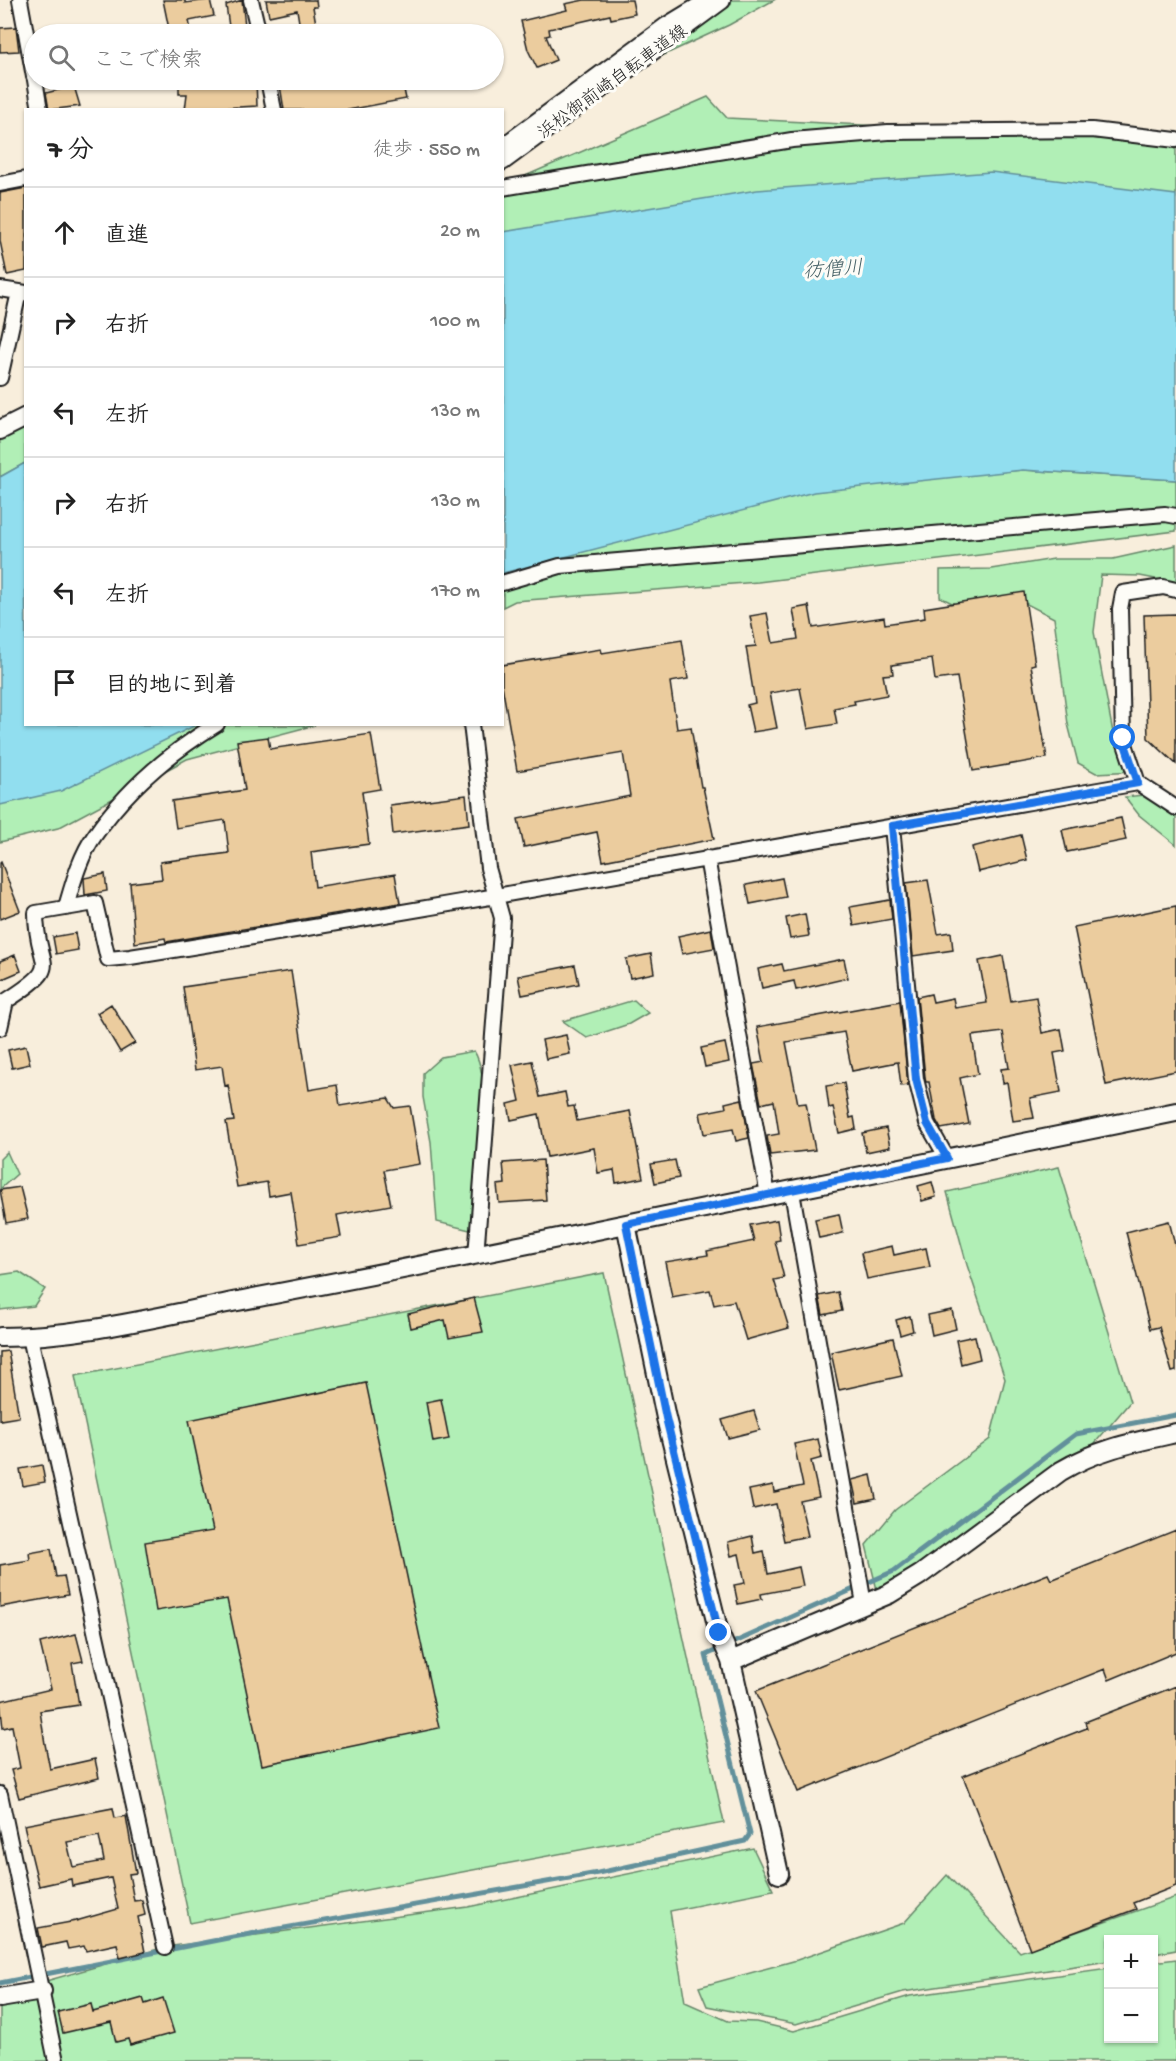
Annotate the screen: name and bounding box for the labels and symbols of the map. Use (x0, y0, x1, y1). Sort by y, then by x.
street label: 浜松御前崎自転車道線 (534, 21, 692, 144)
water label: 彷僧川 (802, 256, 864, 285)
route start (1109, 724, 1135, 750)
route end (705, 1619, 731, 1645)

